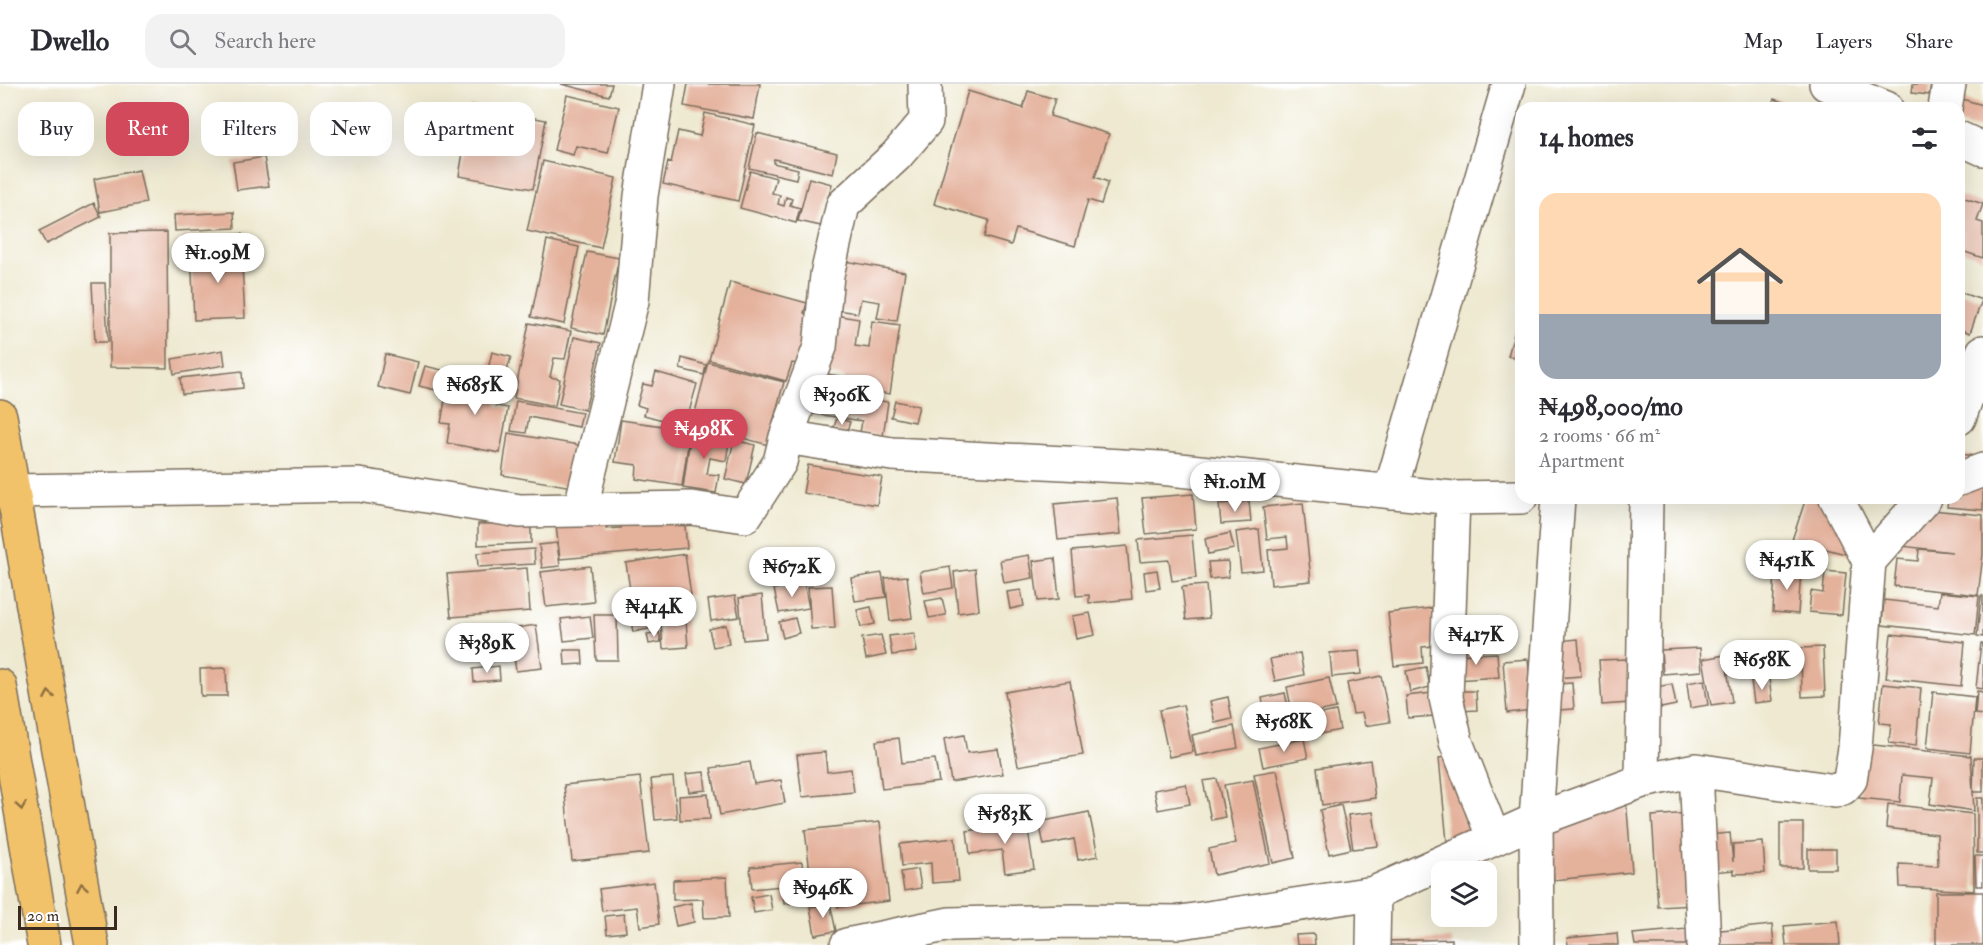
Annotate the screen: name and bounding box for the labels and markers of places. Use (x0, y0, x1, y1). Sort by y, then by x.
pin: ₦1.09M (169, 233, 267, 284)
pin: ₦685K (433, 365, 517, 416)
pin: ₦306K (800, 375, 884, 426)
pin: ₦498K (662, 409, 746, 460)
pin: ₦1.01M (1186, 462, 1284, 513)
pin: ₦451K (1745, 540, 1829, 591)
pin: ₦672K (750, 547, 834, 598)
pin: ₦414K (612, 587, 696, 638)
pin: ₦417K (1434, 615, 1518, 666)
pin: ₦389K (445, 623, 529, 674)
pin: ₦658K (1720, 640, 1804, 691)
pin: ₦568K (1242, 702, 1326, 753)
pin: ₦583K (963, 794, 1047, 845)
pin: ₦946K (781, 868, 865, 919)

